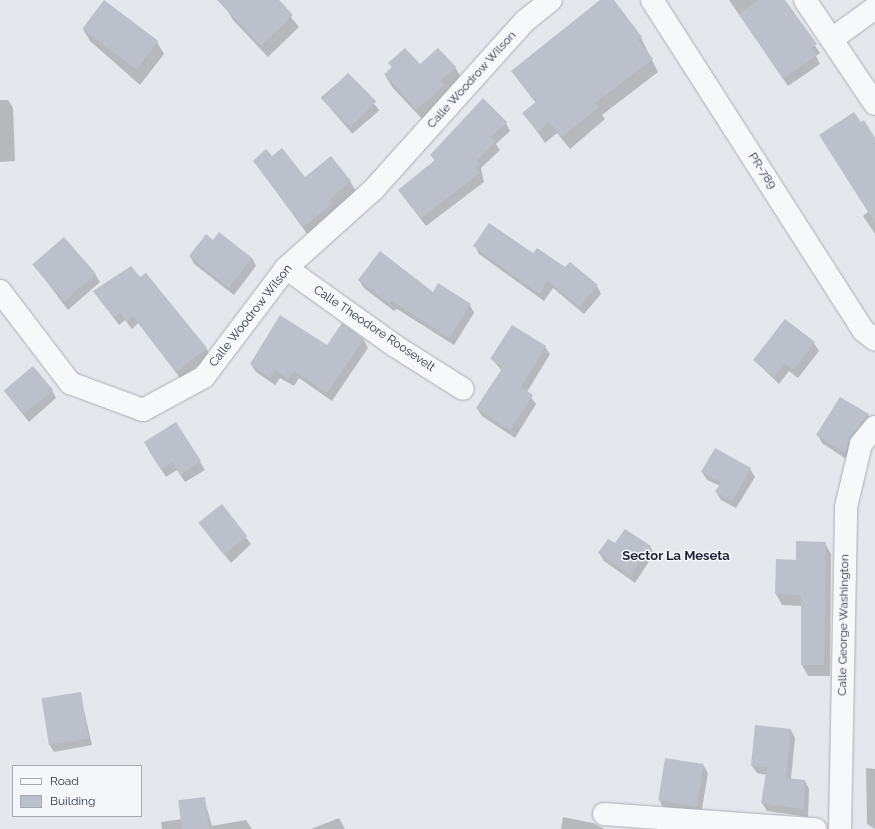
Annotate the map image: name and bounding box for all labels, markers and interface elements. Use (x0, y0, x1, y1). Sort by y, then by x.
street label: Calle Woodrow Wilson (424, 28, 520, 132)
street label: PR-789 (745, 150, 779, 192)
street label: Calle Woodrow Wilson (206, 262, 296, 370)
street label: Calle Theodore Roosevelt (310, 283, 438, 375)
district label: Sector La Meseta (622, 548, 730, 564)
street label: Calle George Washington (836, 554, 852, 696)
legend (12, 765, 142, 817)
text: Road (50, 774, 79, 788)
text: Building (50, 794, 96, 808)

